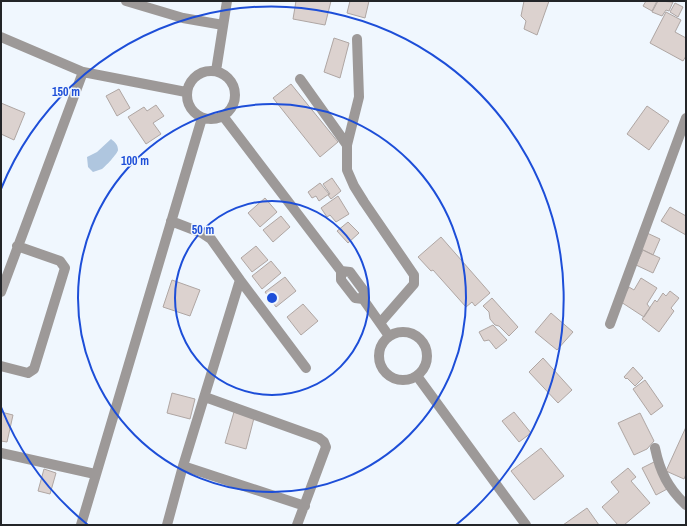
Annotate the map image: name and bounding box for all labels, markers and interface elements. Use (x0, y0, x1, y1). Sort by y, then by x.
text: 150 m (52, 84, 80, 100)
text: 100 m (121, 153, 149, 169)
text: 50 m (192, 222, 214, 238)
centre of rings (265, 291, 279, 305)

